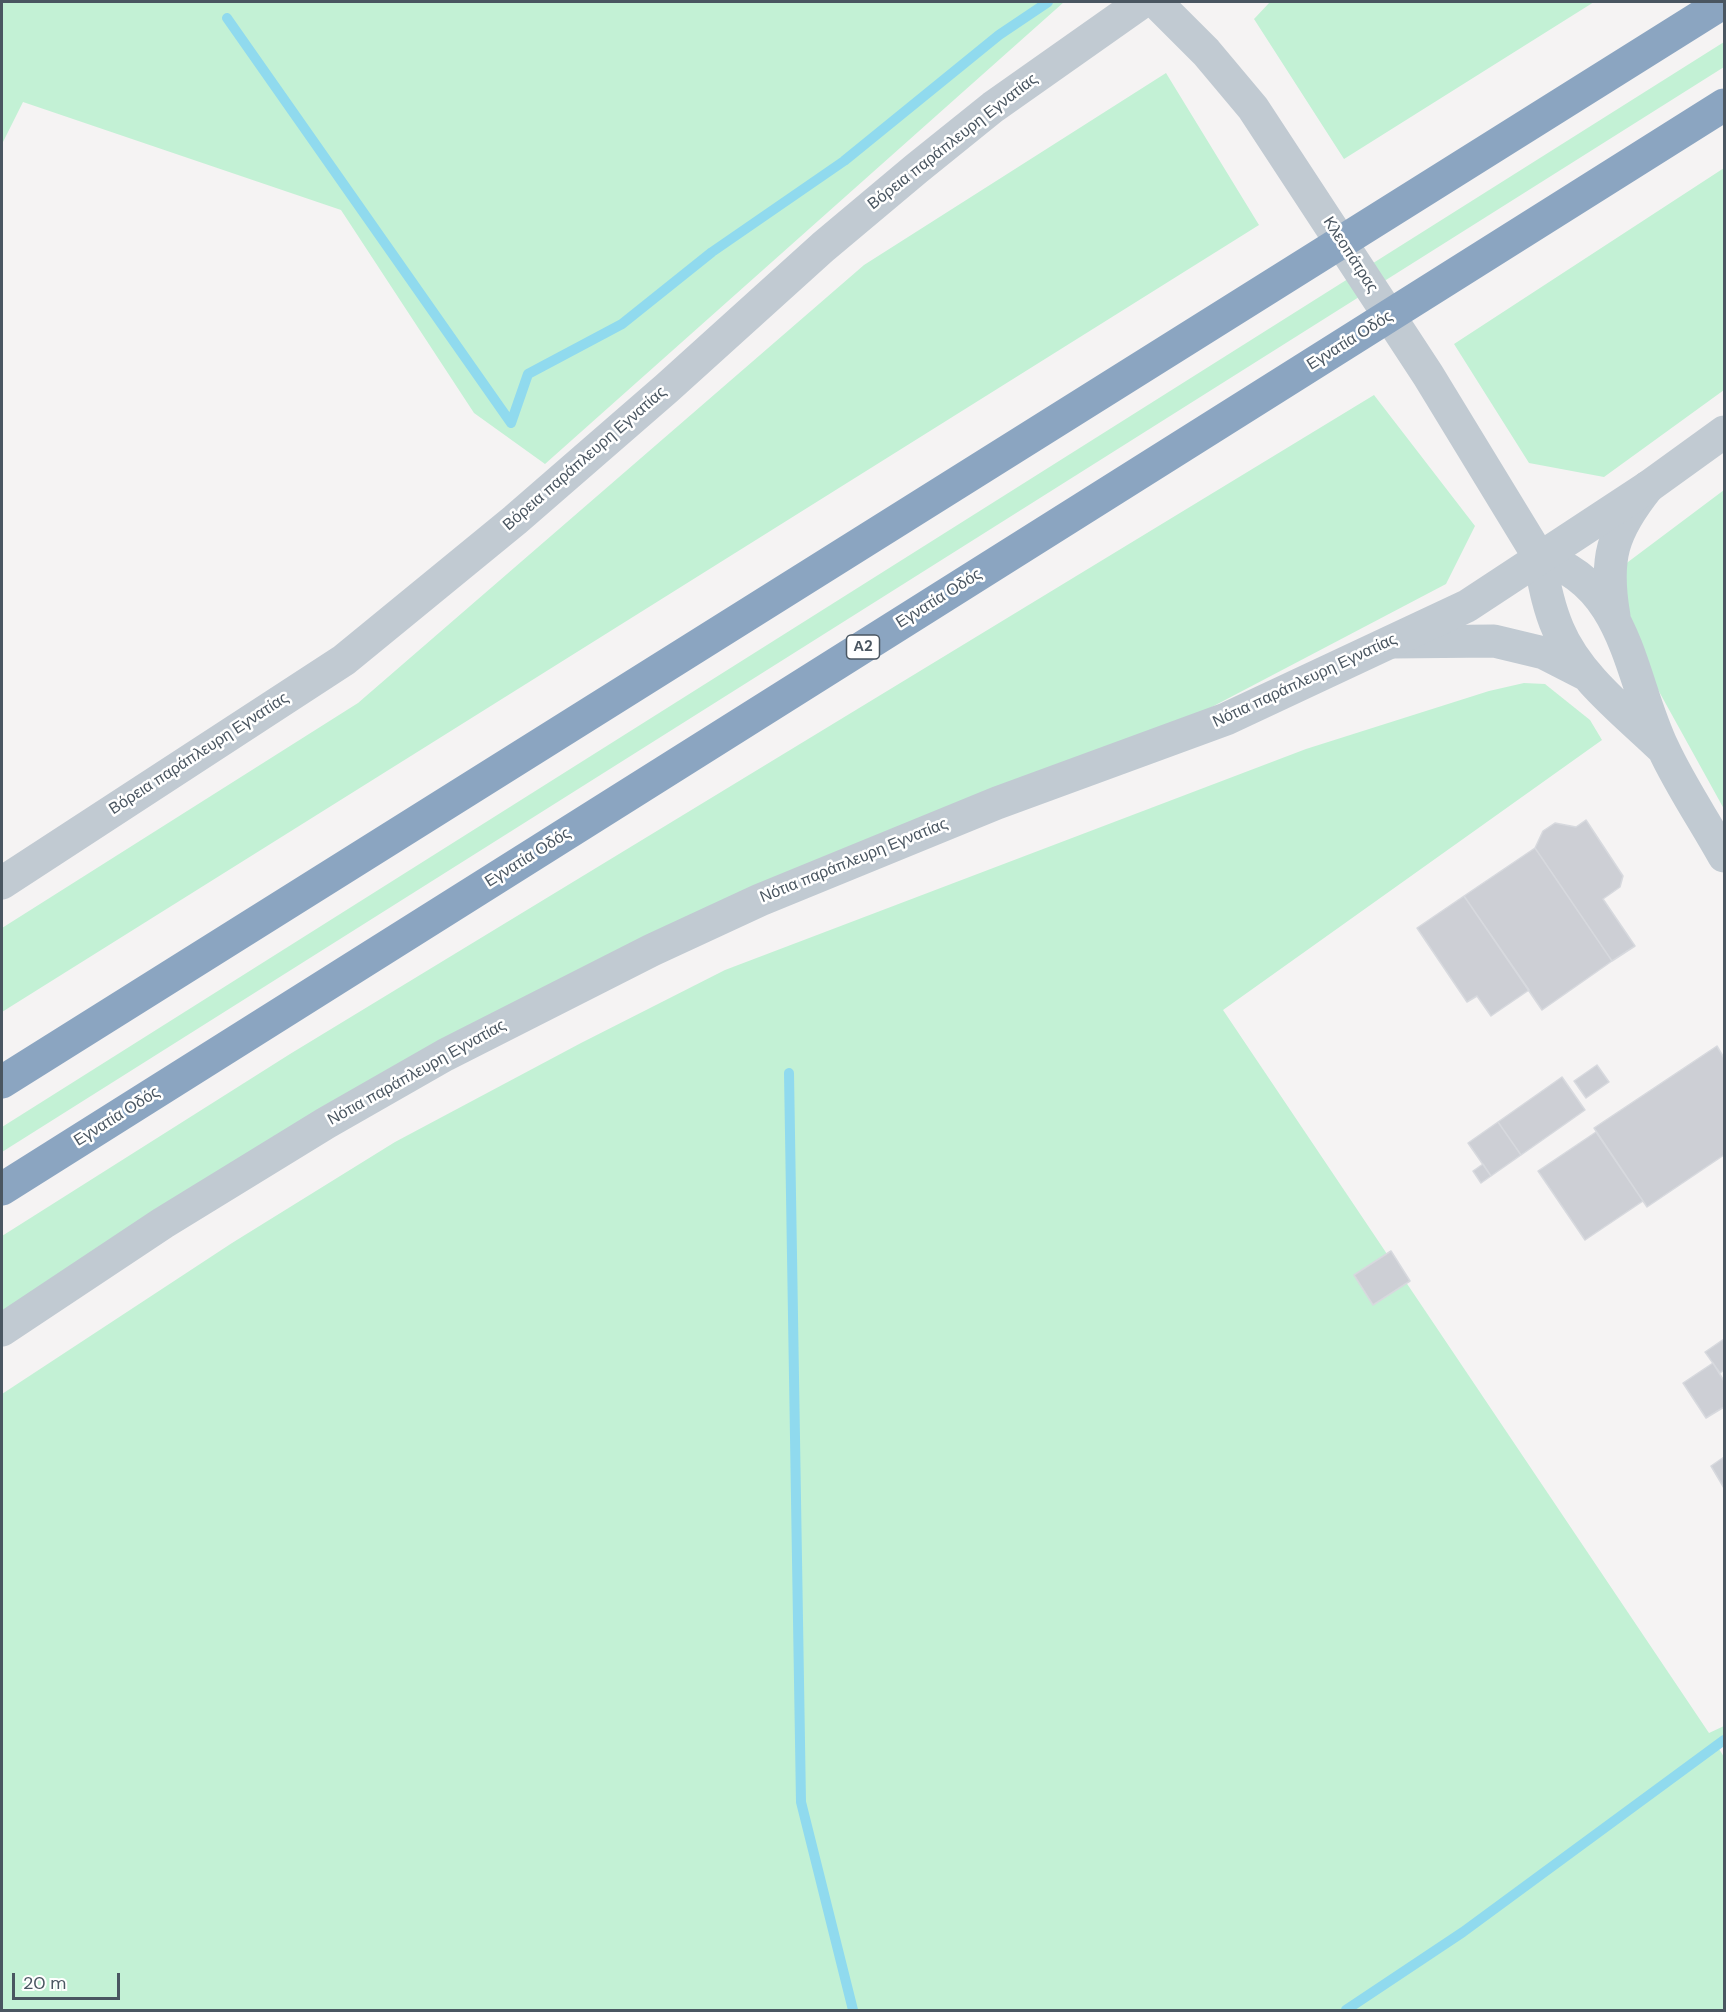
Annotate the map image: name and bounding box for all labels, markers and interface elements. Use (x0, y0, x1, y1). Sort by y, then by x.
street label: Βόρεια παράπλευρη Εγνατίας (864, 70, 1042, 214)
street label: Κλεοπάτρας (1318, 213, 1382, 297)
street label: Εγνατία Οδός (1304, 307, 1396, 375)
street label: Βόρεια παράπλευρη Εγνατίας (499, 383, 671, 535)
street label: Εγνατία Οδός (893, 565, 985, 633)
street label: Νότια παράπλευρη Εγνατίας (1210, 630, 1400, 732)
road number: Α2 (846, 635, 880, 659)
street label: Βόρεια παράπλευρη Εγνατίας (106, 689, 292, 819)
street label: Νότια παράπλευρη Εγνατίας (757, 814, 951, 908)
street label: Εγνατία Οδός (482, 824, 574, 892)
street label: Νότια παράπλευρη Εγνατίας (325, 1016, 509, 1130)
street label: Εγνατία Οδός (71, 1083, 163, 1151)
scale bar (15, 1961, 123, 1999)
text: 20 m (23, 1971, 66, 1995)

